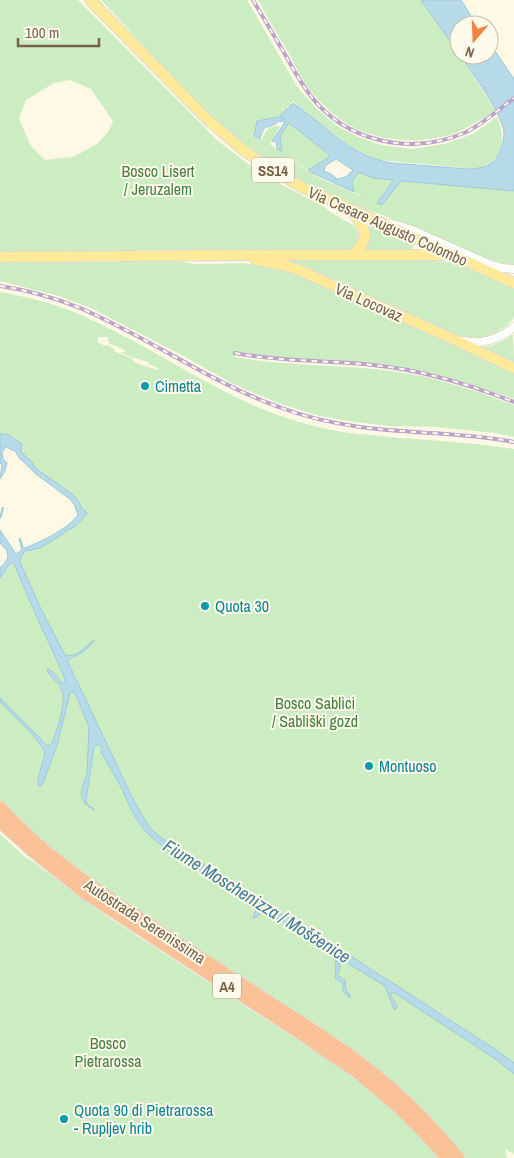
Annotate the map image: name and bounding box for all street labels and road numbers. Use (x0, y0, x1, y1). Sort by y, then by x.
road number: SS14 (252, 158, 294, 182)
street label: Via Cesare Augusto Colombo (305, 181, 471, 271)
street label: Via Locovaz (332, 277, 407, 327)
street label: Autostrada Serenissima (79, 873, 211, 969)
road number: A4 (213, 974, 241, 998)

